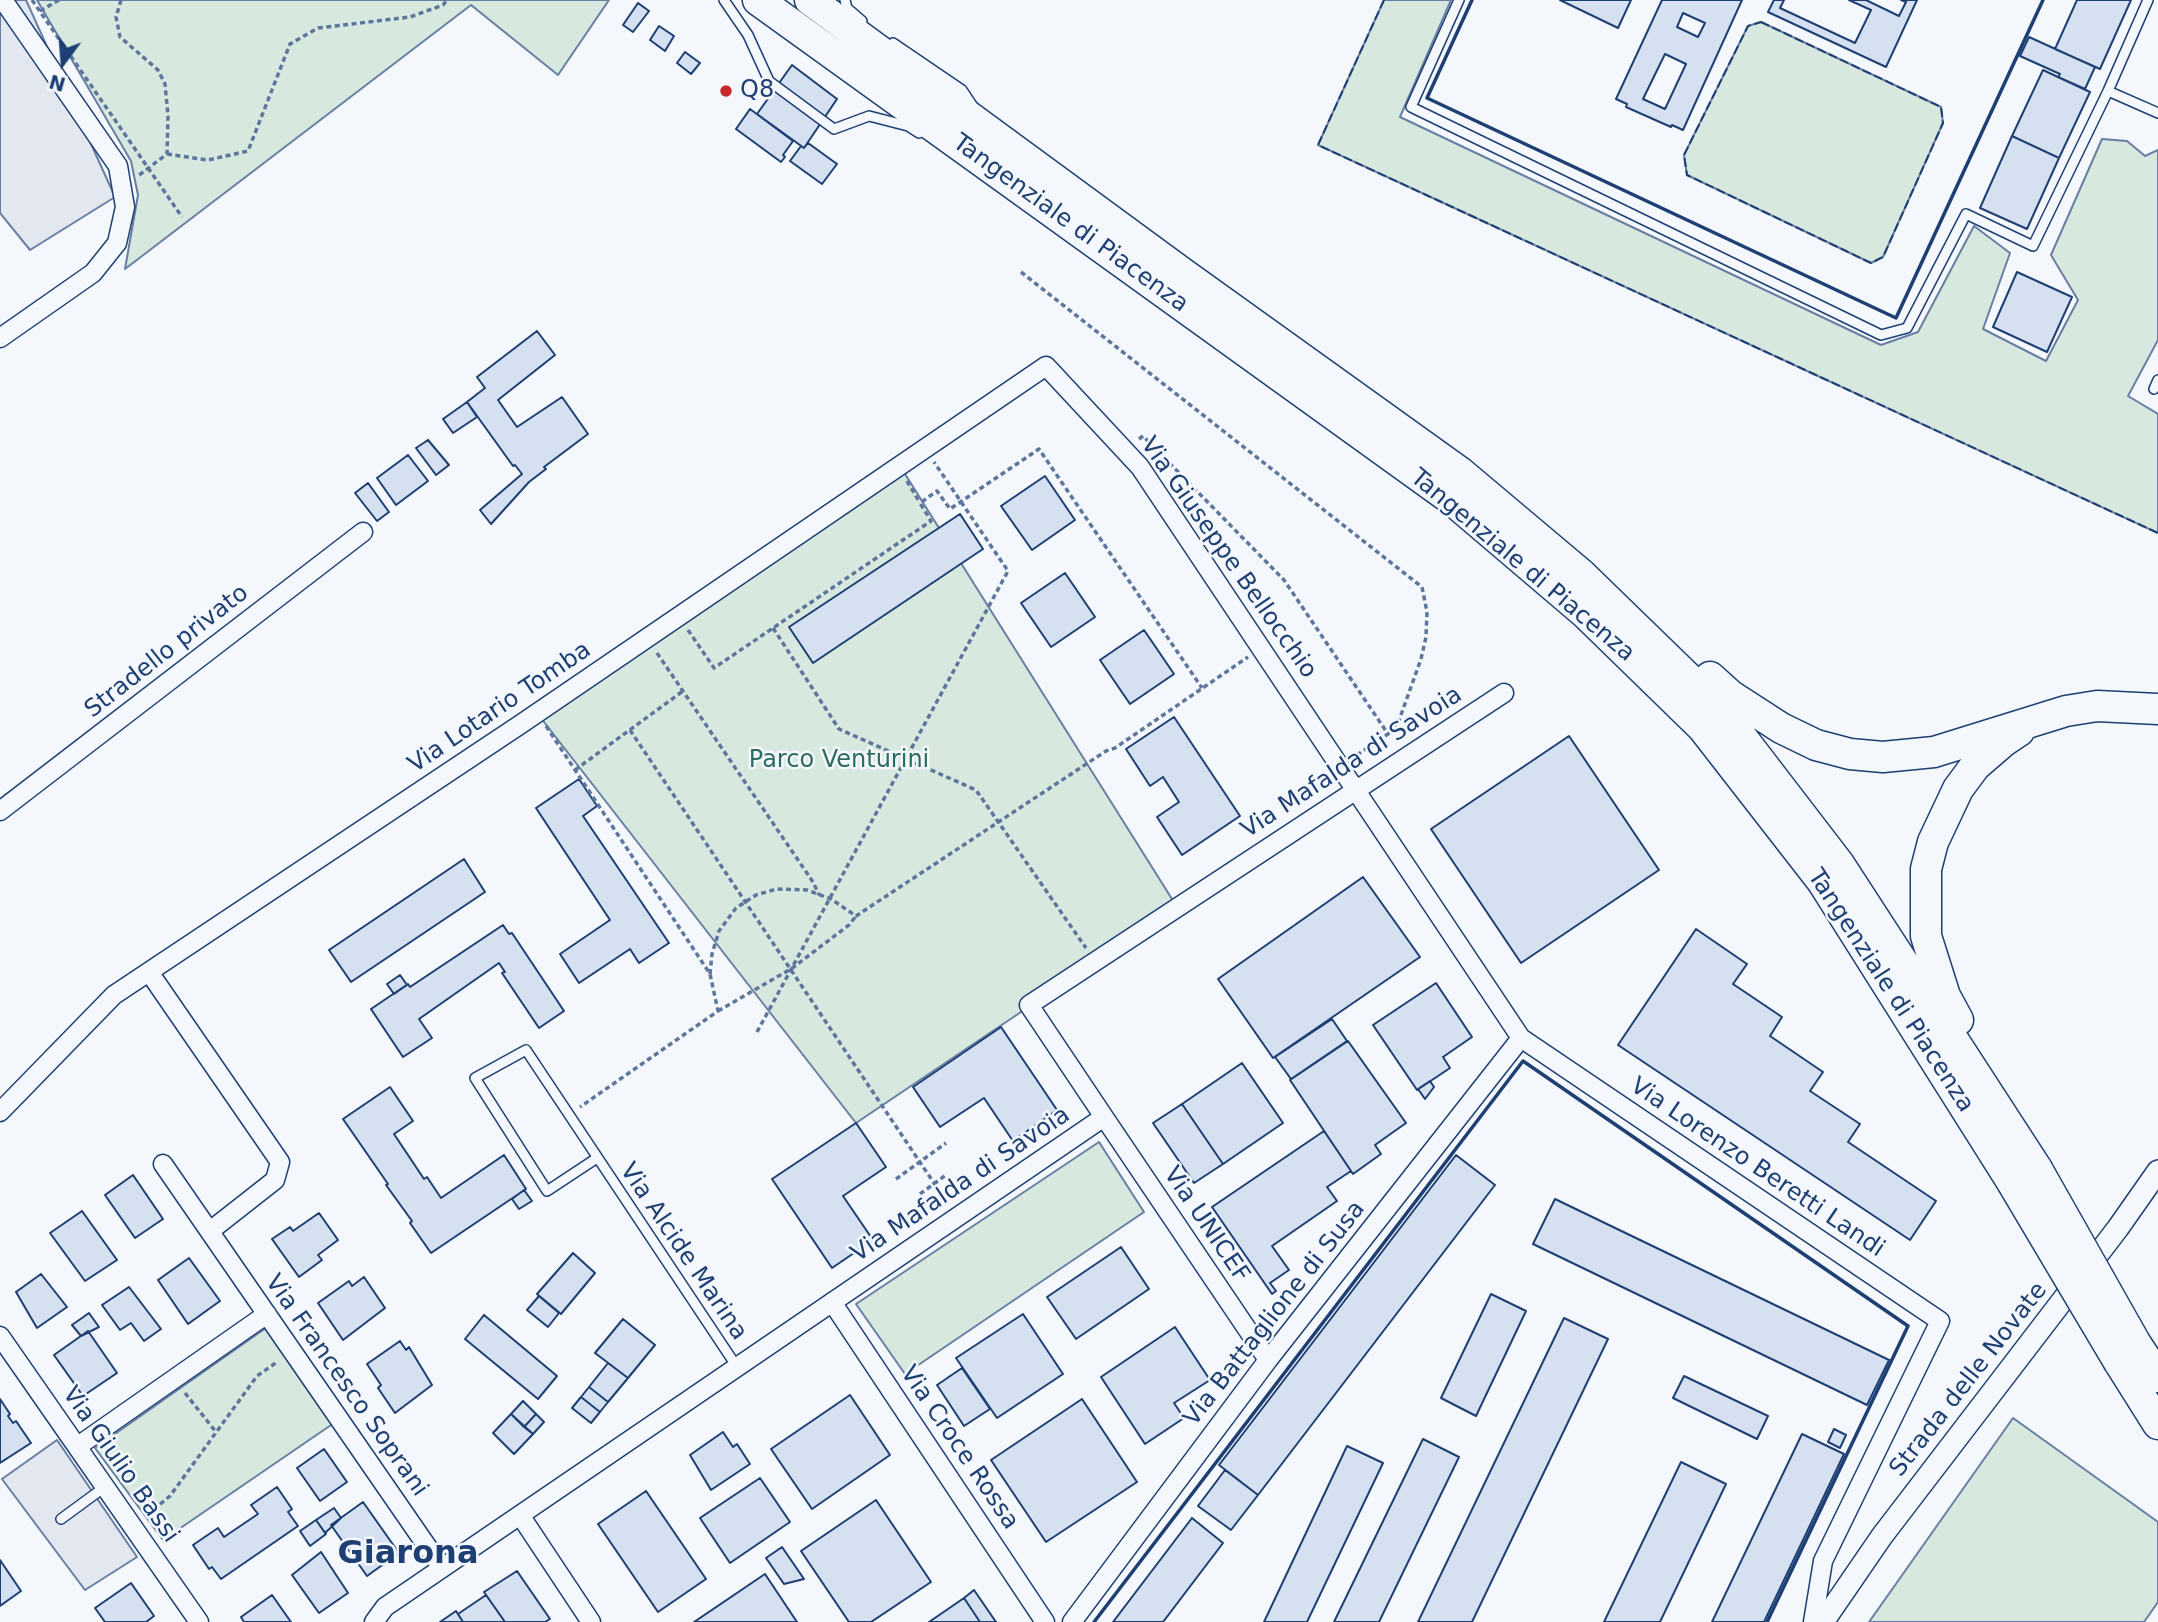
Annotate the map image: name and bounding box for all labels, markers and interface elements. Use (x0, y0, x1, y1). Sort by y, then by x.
north arrow (28, 28, 98, 98)
text: N (47, 70, 68, 96)
place label: Q8 (740, 77, 774, 105)
marker: Q8 (718, 83, 734, 99)
street label: Tangenziale di Piacenza (947, 129, 1193, 319)
street label: Via Giuseppe Bellocchio (1134, 432, 1322, 684)
street label: Tangenziale di Piacenza (1404, 464, 1640, 668)
street label: Stradello privato (79, 579, 255, 725)
street label: Via Lotario Tomba (403, 636, 597, 780)
street label: Via Mafalda di Savoia (1236, 681, 1468, 845)
park label: Parco Venturini (749, 747, 929, 775)
street label: Tangenziale di Piacenza (1801, 864, 1979, 1118)
street label: Via Lorenzo Beretti Landi (1624, 1072, 1890, 1264)
street label: Via Mafalda di Savoia (846, 1101, 1076, 1269)
street label: Via Alcide Marina (613, 1158, 753, 1346)
street label: Via UNICEF (1157, 1162, 1255, 1288)
street label: Via Battaglione di Susa (1178, 1196, 1372, 1432)
street label: Via Francesco Soprani (258, 1269, 434, 1503)
street label: Strada delle Novate (1884, 1277, 2054, 1483)
street label: Via Croce Rossa (894, 1361, 1024, 1535)
street label: Via Giulio Bassi (55, 1381, 185, 1549)
district label: Giarona (338, 1536, 478, 1574)

